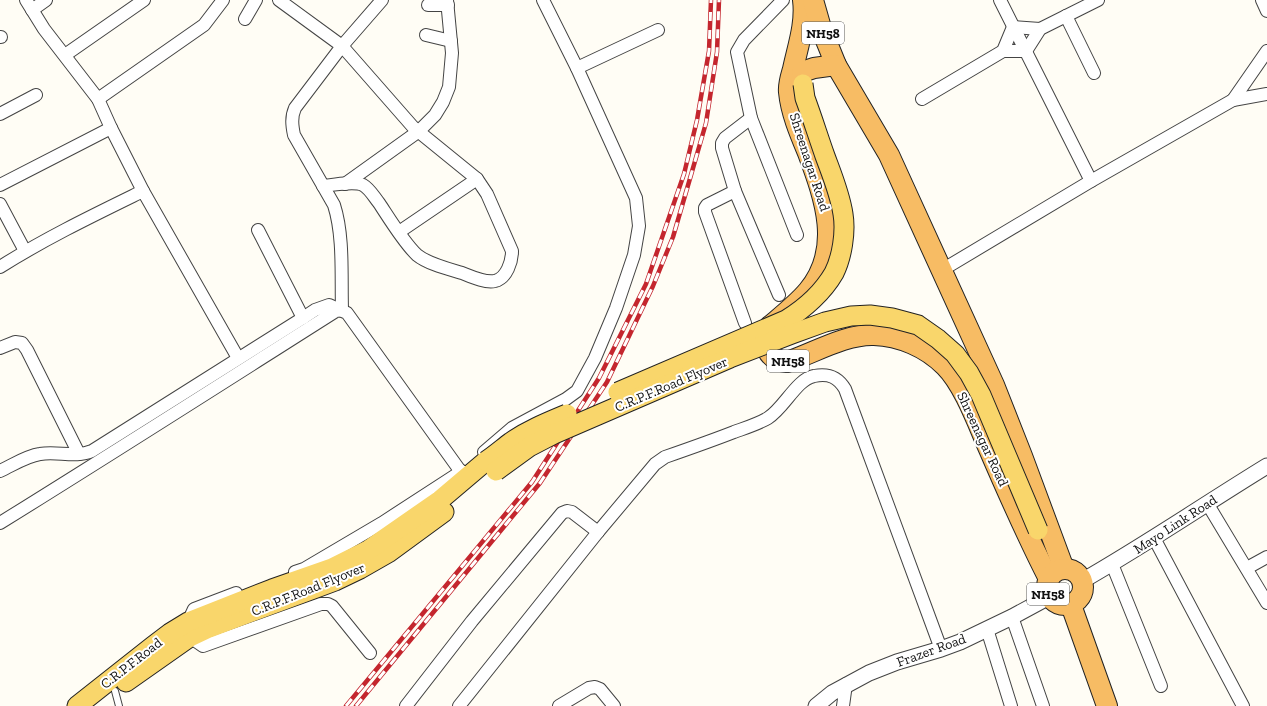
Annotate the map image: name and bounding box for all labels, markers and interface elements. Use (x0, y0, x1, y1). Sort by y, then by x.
road number: NH58 (802, 22, 844, 44)
street label: Shreenagar Road (786, 111, 834, 214)
road number: NH58 (767, 350, 809, 372)
street label: C.R.P.F.Road Flyover (612, 353, 730, 416)
street label: Shreenagar Road (953, 389, 1012, 490)
street label: Mayo Link Road (1130, 491, 1220, 558)
street label: C.R.P.F.Road Flyover (249, 559, 368, 620)
road number: NH58 (1027, 583, 1069, 605)
street label: Frazer Road (894, 630, 968, 671)
street label: C.R.P.F.Road (97, 634, 166, 693)

